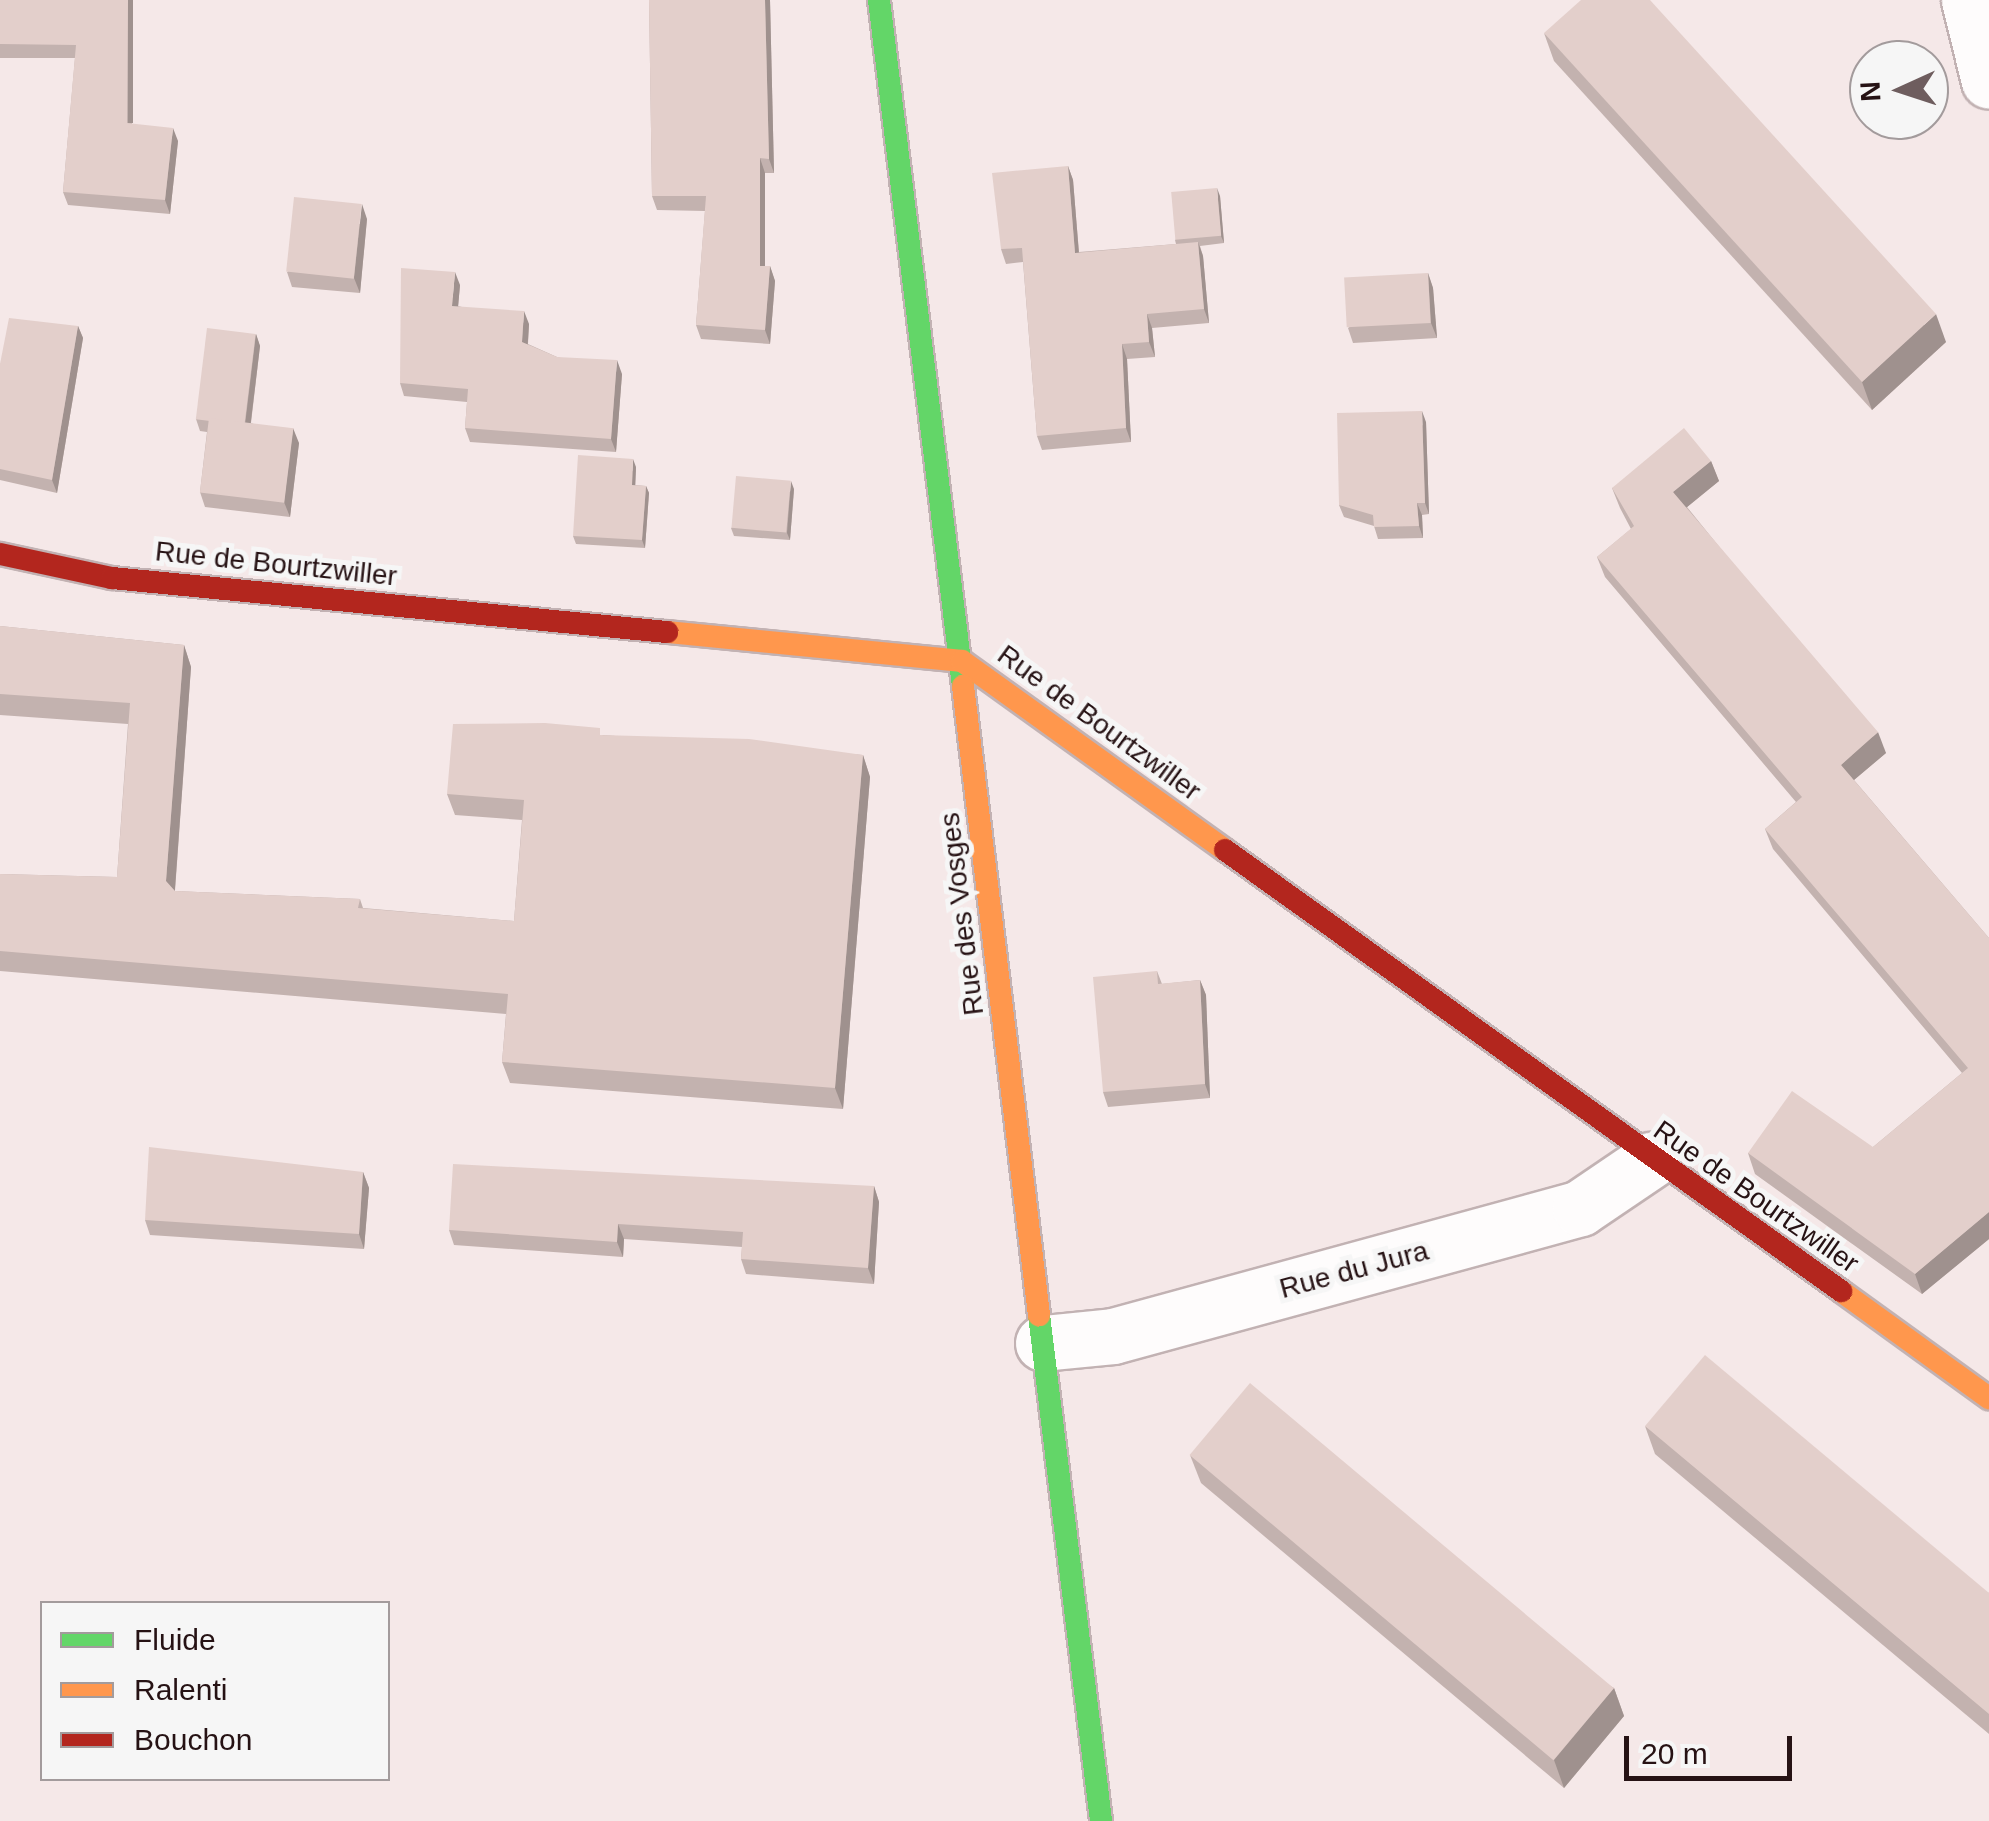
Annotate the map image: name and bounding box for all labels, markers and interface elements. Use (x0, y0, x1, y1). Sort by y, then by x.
north arrow (1849, 40, 1949, 140)
text: N (1855, 81, 1887, 102)
street label: Rue de Bourtzwiller (154, 535, 398, 593)
street label: Rue de Bourtzwiller (991, 638, 1207, 808)
street label: Rue des Vosges (933, 811, 991, 1017)
street label: Rue de Bourtzwiller (1647, 1114, 1865, 1280)
street label: Rue du Jura (1276, 1234, 1432, 1306)
legend (40, 1601, 390, 1781)
text: Fluide (134, 1623, 216, 1656)
text: Ralenti (134, 1673, 227, 1706)
scale bar (1629, 1716, 1796, 1778)
text: Bouchon (134, 1723, 252, 1756)
text: 20 m (1641, 1737, 1708, 1770)

